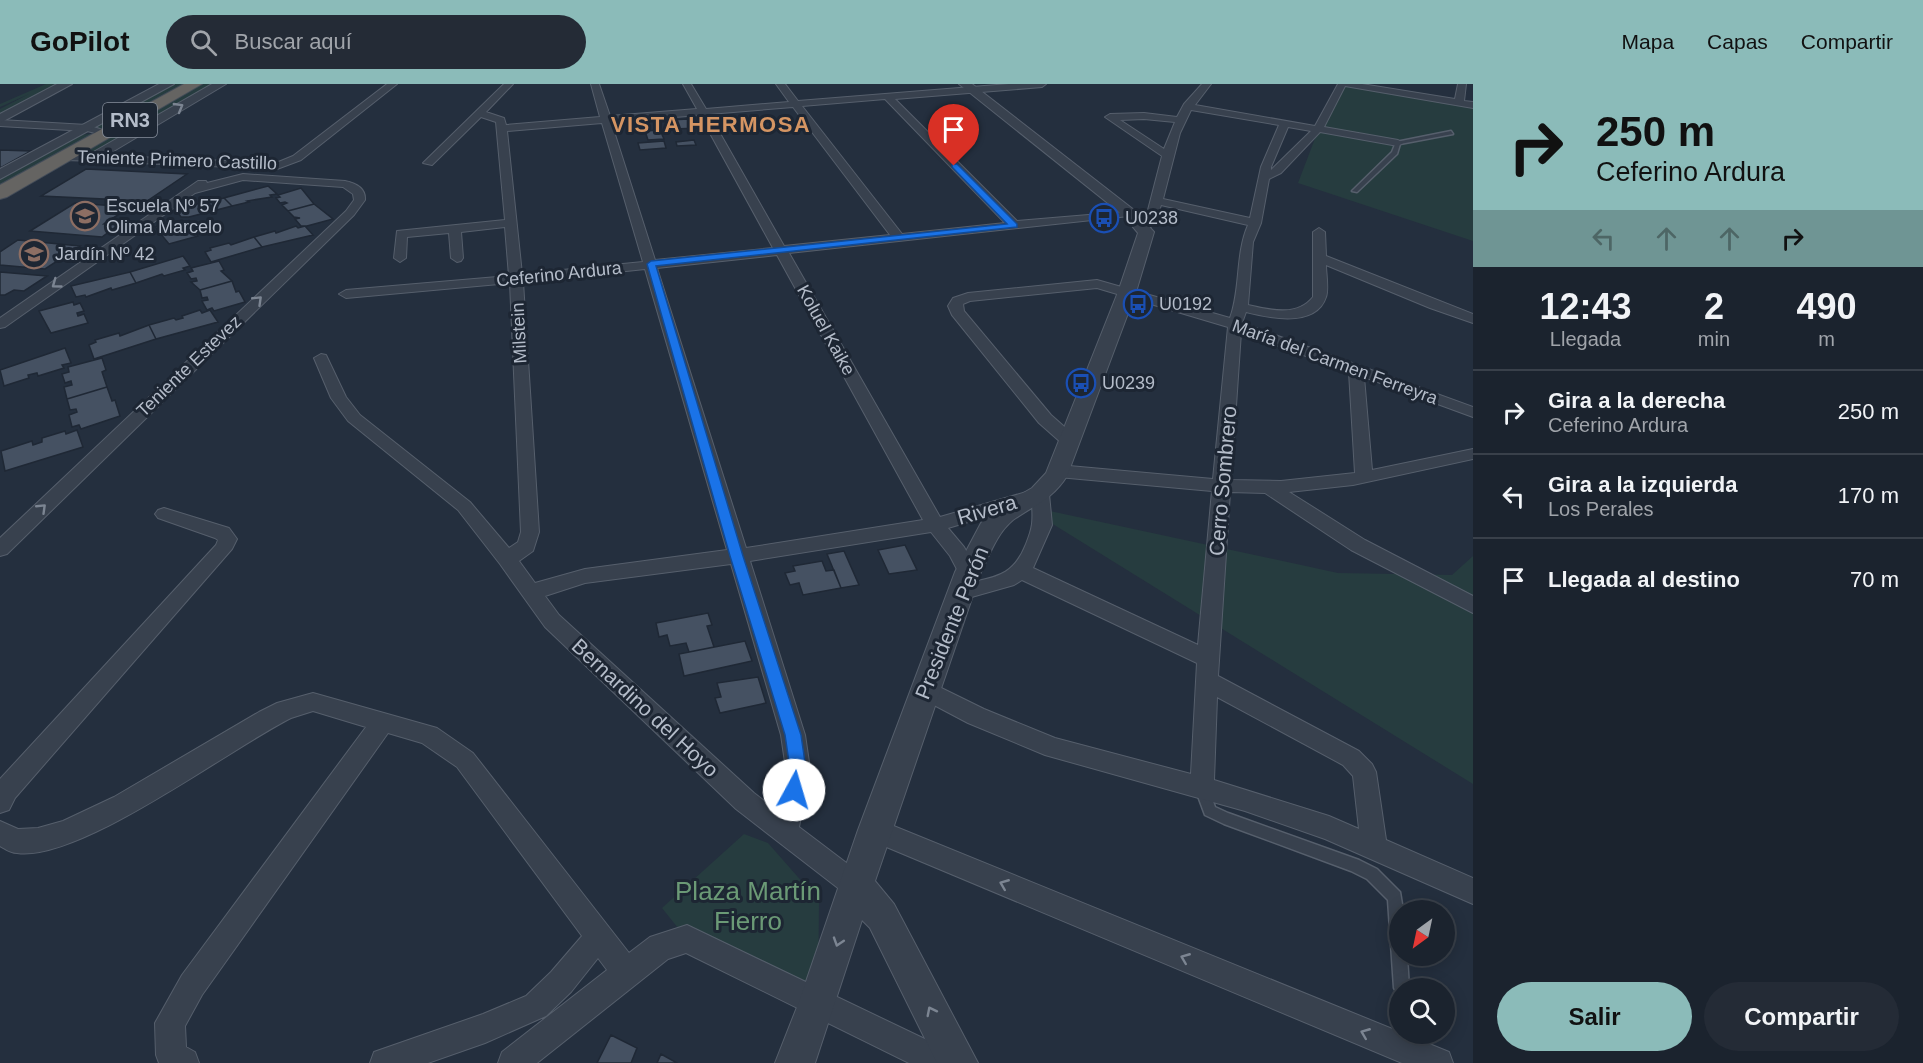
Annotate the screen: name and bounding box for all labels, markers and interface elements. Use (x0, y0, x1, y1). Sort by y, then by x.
search box (166, 15, 586, 69)
text: GoPilot (30, 26, 130, 57)
icon: search (187, 26, 220, 59)
text: Buscar aquí (235, 29, 352, 54)
text: Mapa (1622, 30, 1674, 53)
text: Capas (1707, 30, 1768, 53)
text: Compartir (1801, 30, 1893, 53)
road number: RN3 (103, 103, 157, 137)
one-way arrow (173, 103, 183, 114)
pin (928, 104, 979, 166)
icon: right (1497, 108, 1575, 186)
text: 250 m (1596, 108, 1715, 155)
district label: VISTA HERMOSA (611, 112, 811, 137)
icon: arrive (937, 113, 970, 146)
street label: Teniente Primero Castillo (77, 147, 277, 173)
text: Ceferino Ardura (1596, 157, 1785, 187)
place label: Escuela Nº 57 Olima Marcelo (106, 196, 222, 237)
school or university icon: Escuela Nº 57 Olima Marcelo (69, 200, 101, 232)
bus stop icon: U0238 (1088, 202, 1120, 234)
place label: U0238 (1125, 208, 1178, 228)
icon: left (1587, 222, 1620, 255)
icon: ahead (1650, 222, 1683, 255)
icon: ahead (1713, 222, 1746, 255)
icon: right (1776, 222, 1809, 255)
school or university icon: Jardín Nº 42 (18, 238, 50, 270)
place label: Jardín Nº 42 (55, 244, 155, 264)
street label: Ceferino Ardura (495, 257, 624, 291)
one-way arrow (52, 277, 63, 288)
street label: Koluel Kaike (793, 281, 859, 379)
text: 12:43 (1539, 286, 1631, 327)
text: 2 (1704, 286, 1724, 327)
text: 490 (1796, 286, 1857, 327)
bus stop icon: U0192 (1122, 288, 1154, 320)
place label: U0192 (1159, 294, 1212, 314)
one-way arrow (251, 296, 261, 307)
street label: Milstein (507, 302, 531, 364)
street label: Teniente Estevez (133, 311, 245, 421)
street label: María del Carmen Ferreyra (1230, 315, 1441, 409)
text: Llegada (1550, 328, 1621, 350)
text: min (1698, 328, 1730, 350)
text: m (1818, 328, 1835, 350)
bus stop icon: U0239 (1065, 367, 1097, 399)
place label: U0239 (1102, 373, 1155, 393)
text: Gira a la derecha (1548, 388, 1725, 413)
icon: right (1497, 396, 1530, 429)
text: 250 m (1838, 399, 1899, 424)
street label: Cerro Sombrero (1204, 405, 1241, 557)
text: Ceferino Ardura (1548, 414, 1688, 436)
text: Gira a la izquierda (1548, 472, 1738, 497)
icon: left (1497, 480, 1530, 513)
text: 170 m (1838, 483, 1899, 508)
street label: Rivera (955, 490, 1020, 529)
text: Los Perales (1548, 498, 1654, 520)
one-way arrow (35, 505, 46, 516)
street label: Presidente Perón (910, 543, 993, 702)
icon: arrive (1497, 564, 1530, 597)
text: Llegada al destino (1548, 567, 1740, 592)
text: 70 m (1850, 567, 1899, 592)
street label: Bernardino del Hoyo (567, 634, 723, 781)
position arrow (762, 758, 826, 822)
park label: Plaza Martín Fierro (675, 876, 821, 936)
one-way arrow (1000, 879, 1011, 891)
north arrow (1389, 900, 1455, 966)
map controls (1389, 900, 1455, 1044)
one-way arrow (832, 936, 845, 947)
one-way arrow (1180, 953, 1191, 965)
button: search (1389, 978, 1455, 1044)
button: Salir (1497, 982, 1692, 1051)
button: Compartir (1704, 982, 1899, 1051)
one-way arrow (927, 1007, 938, 1017)
one-way arrow (1360, 1028, 1371, 1040)

